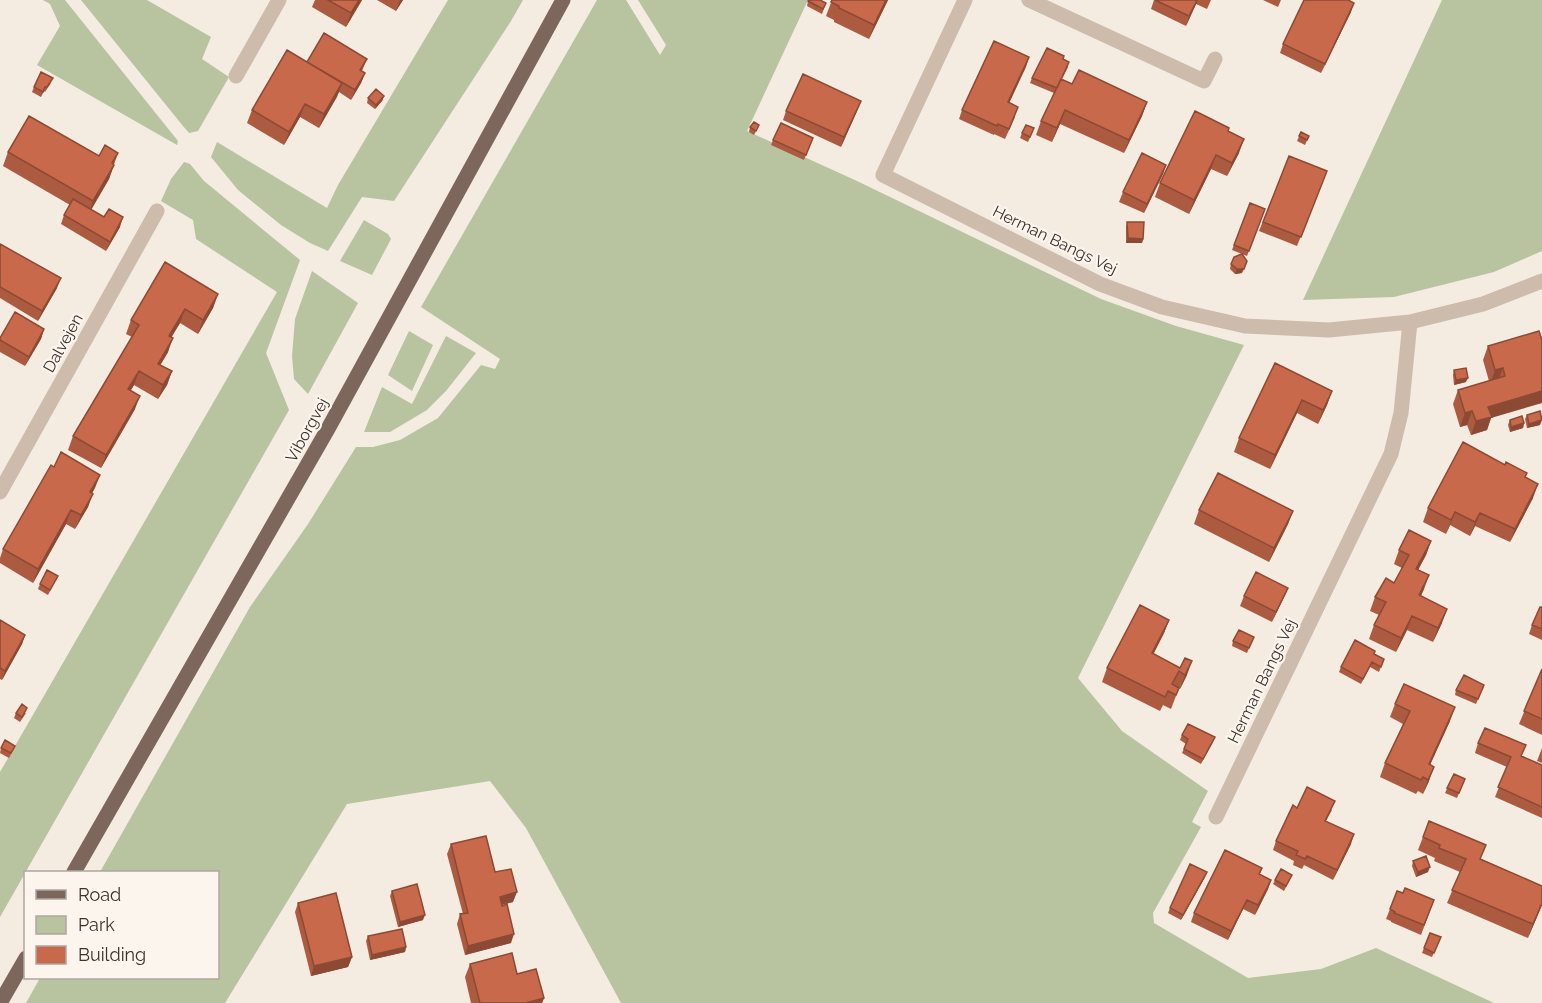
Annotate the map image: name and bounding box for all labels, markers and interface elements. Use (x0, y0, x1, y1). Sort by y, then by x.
street label: Herman Bangs Vej (990, 202, 1120, 278)
street label: Dalvejen (39, 310, 87, 376)
street label: Viborgvej (282, 395, 332, 465)
street label: Herman Bangs Vej (1224, 616, 1300, 746)
legend (24, 871, 219, 979)
text: Road (78, 884, 121, 905)
text: Park (78, 914, 115, 935)
text: Building (78, 944, 146, 965)

